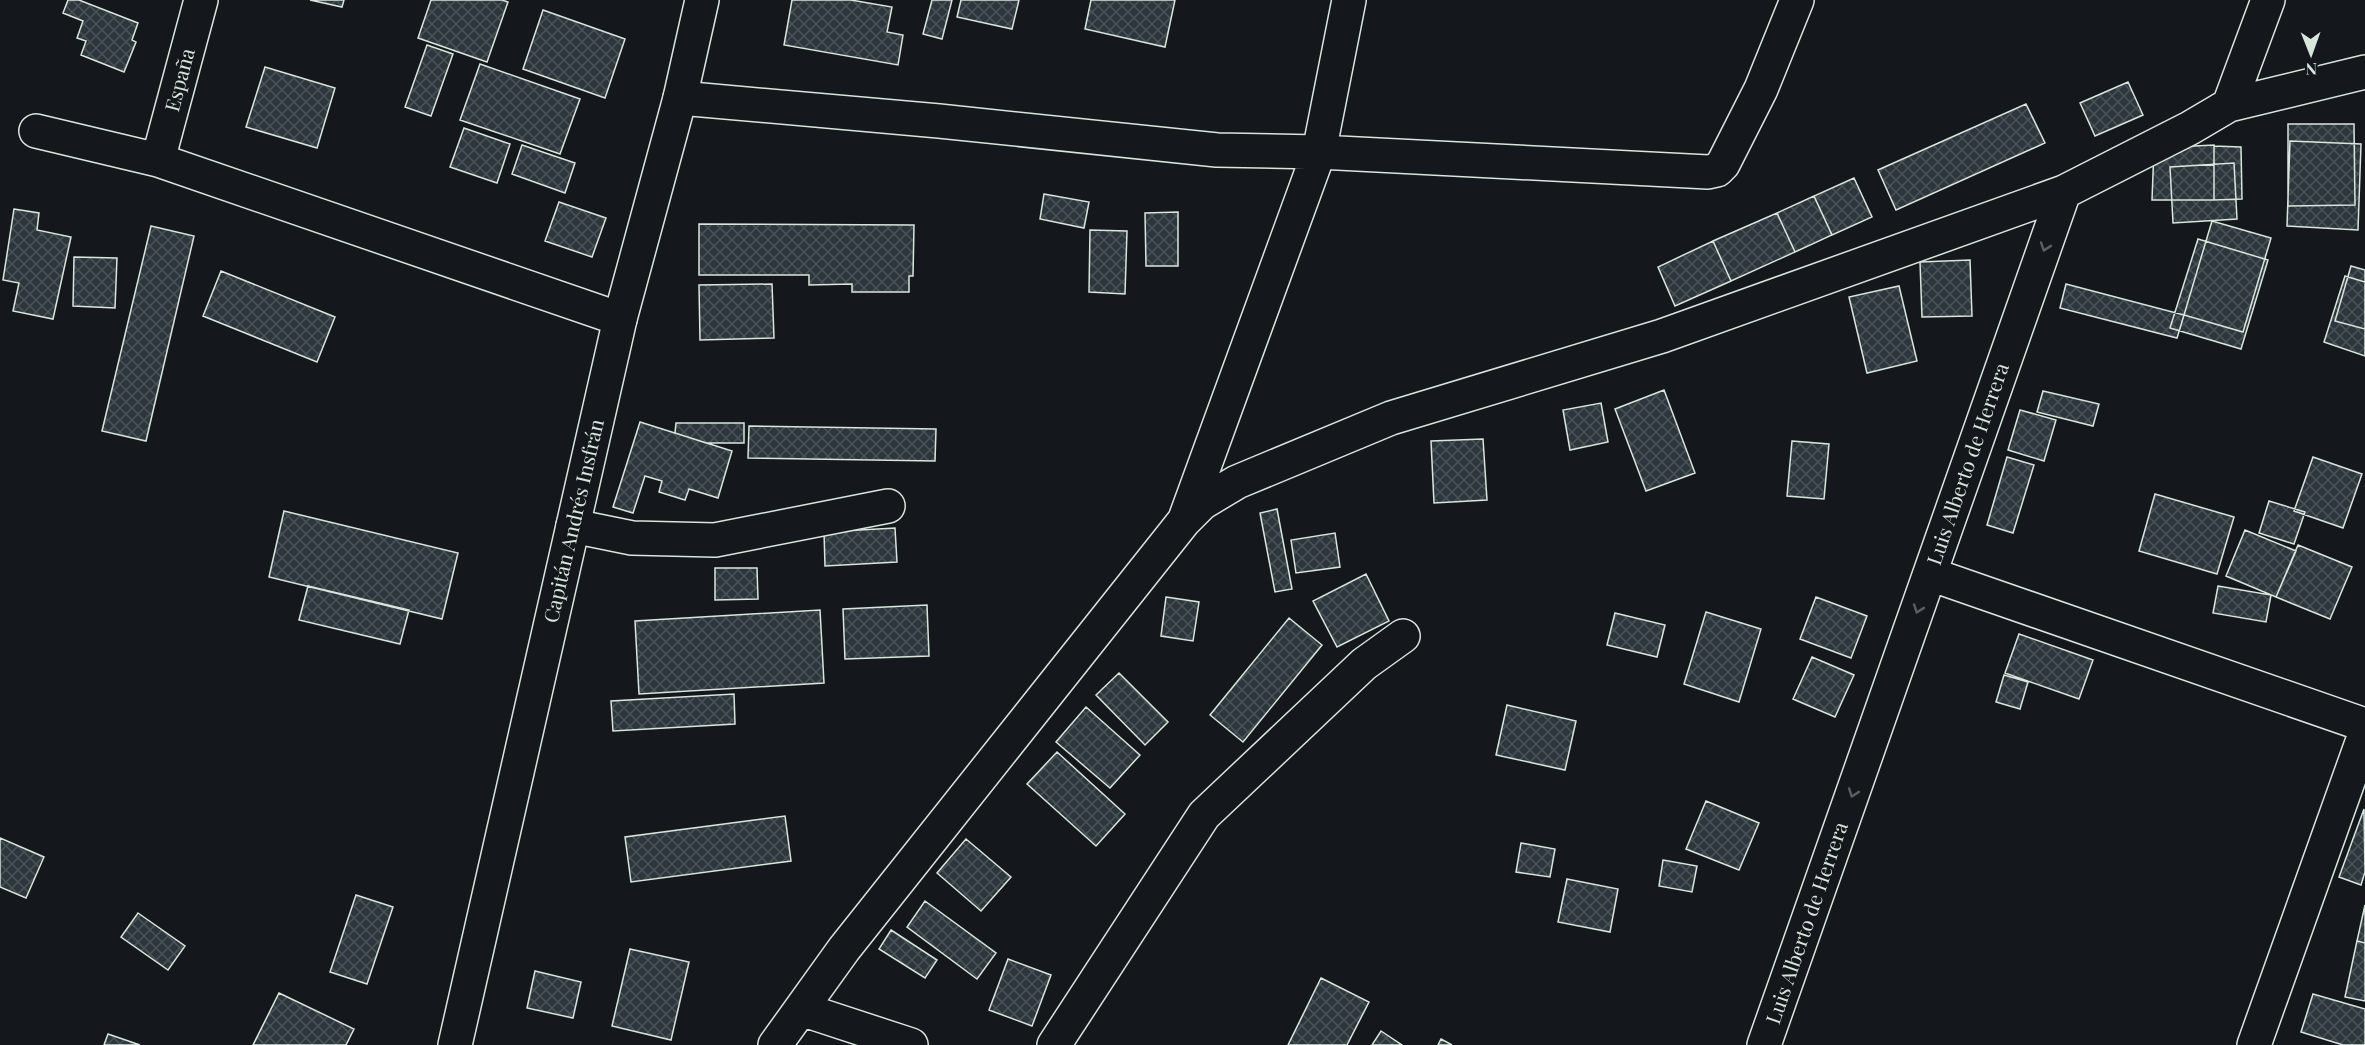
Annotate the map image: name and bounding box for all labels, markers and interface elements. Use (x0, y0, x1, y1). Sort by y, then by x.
north arrow (2281, 24, 2341, 84)
street label: España (157, 45, 200, 114)
text: N (2305, 59, 2317, 80)
one-way arrow (2039, 241, 2052, 252)
street label: Luis Alberto de Herrera (1919, 359, 2014, 568)
street label: Capitán Andrés Insfrán (536, 416, 609, 625)
one-way arrow (1912, 603, 1925, 614)
one-way arrow (1847, 787, 1860, 798)
street label: Luis Alberto de Herrera (1758, 818, 1853, 1027)

